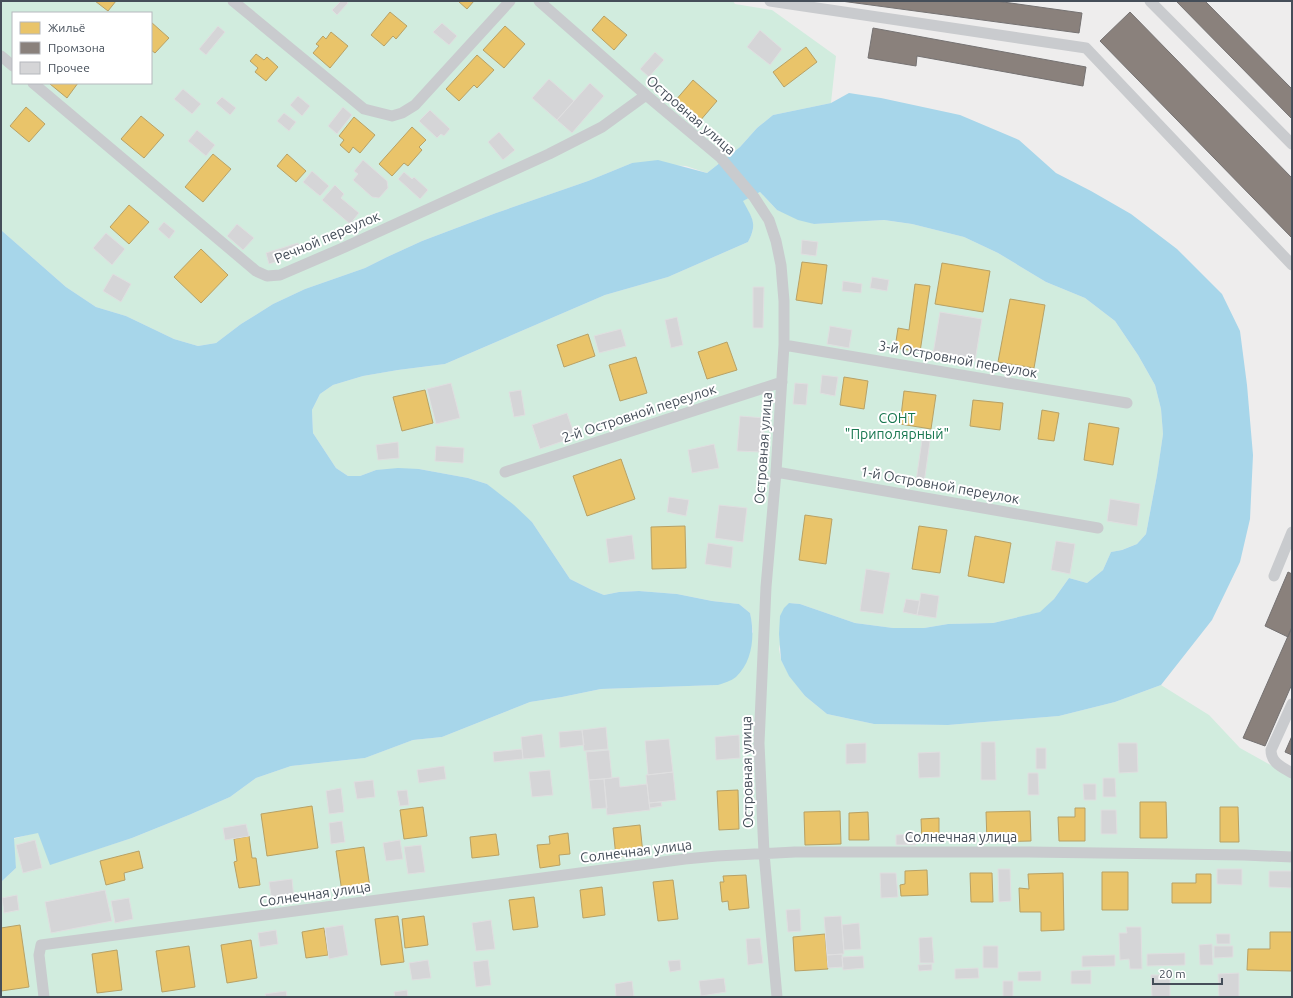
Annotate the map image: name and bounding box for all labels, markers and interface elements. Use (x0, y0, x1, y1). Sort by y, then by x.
legend (12, 12, 152, 84)
text: Жильё (48, 21, 85, 34)
text: Промзона (48, 41, 105, 54)
text: Прочее (48, 61, 90, 74)
street label: Островная улица (643, 72, 739, 158)
street label: Речной переулок (272, 208, 382, 266)
street label: 3-й Островной переулок (877, 337, 1039, 381)
street label: 2-й Островной переулок (560, 381, 718, 445)
street label: Островная улица (751, 391, 775, 505)
park label: СОНТ "Приполярный" (845, 410, 949, 442)
street label: 1-й Островной переулок (859, 463, 1021, 507)
street label: Островная улица (738, 716, 756, 828)
street label: Солнечная улица (905, 829, 1017, 845)
street label: Солнечная улица (579, 836, 693, 866)
street label: Солнечная улица (258, 878, 372, 910)
scale bar (1153, 960, 1222, 986)
text: 20 m (1159, 967, 1186, 980)

